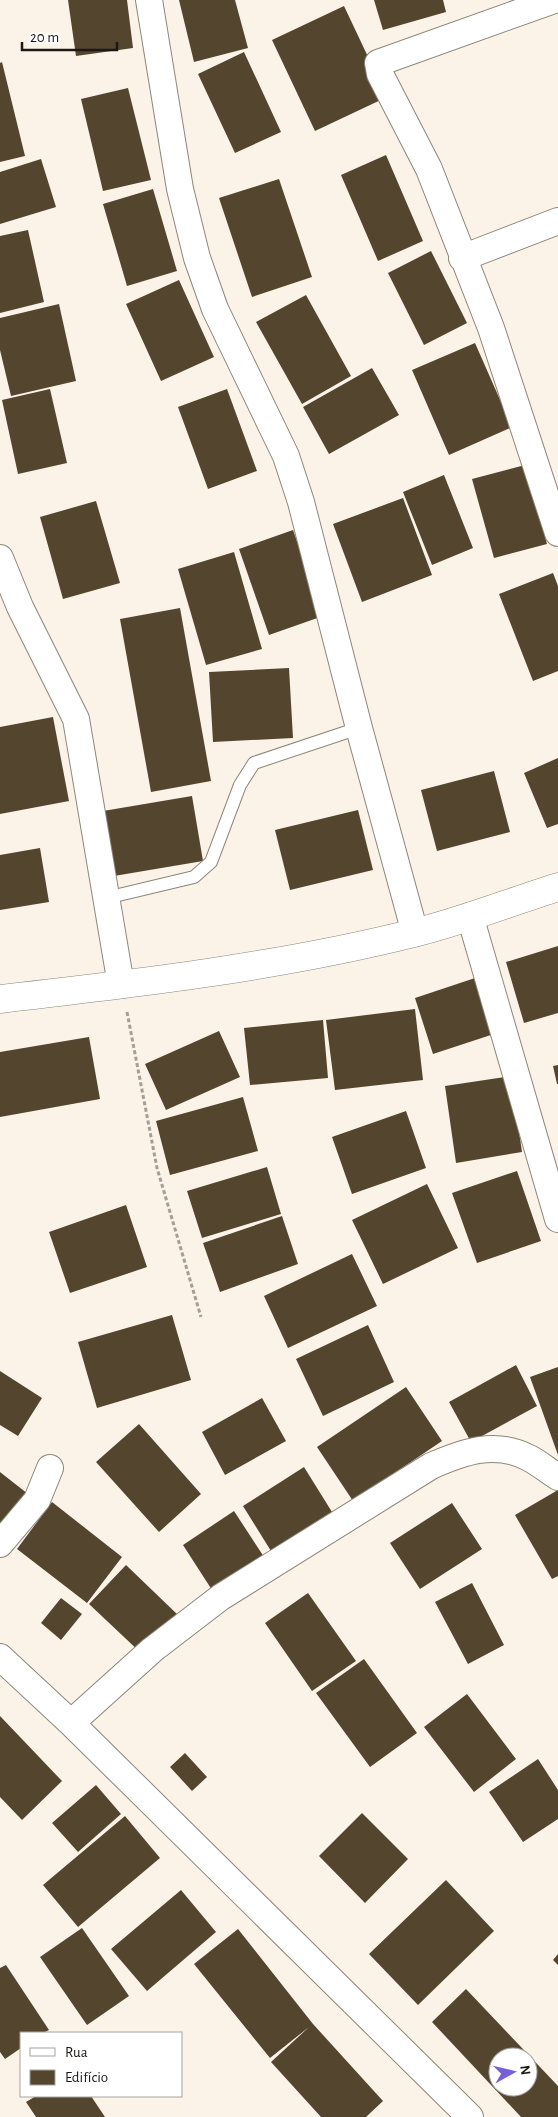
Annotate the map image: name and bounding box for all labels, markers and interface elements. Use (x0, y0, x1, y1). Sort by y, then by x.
scale bar (22, 20, 118, 52)
text: 20 m (30, 30, 59, 45)
legend (20, 2032, 182, 2097)
text: Rua (65, 2045, 88, 2060)
north arrow (488, 2047, 538, 2097)
text: N (517, 2065, 532, 2076)
text: Edifício (65, 2070, 108, 2085)

